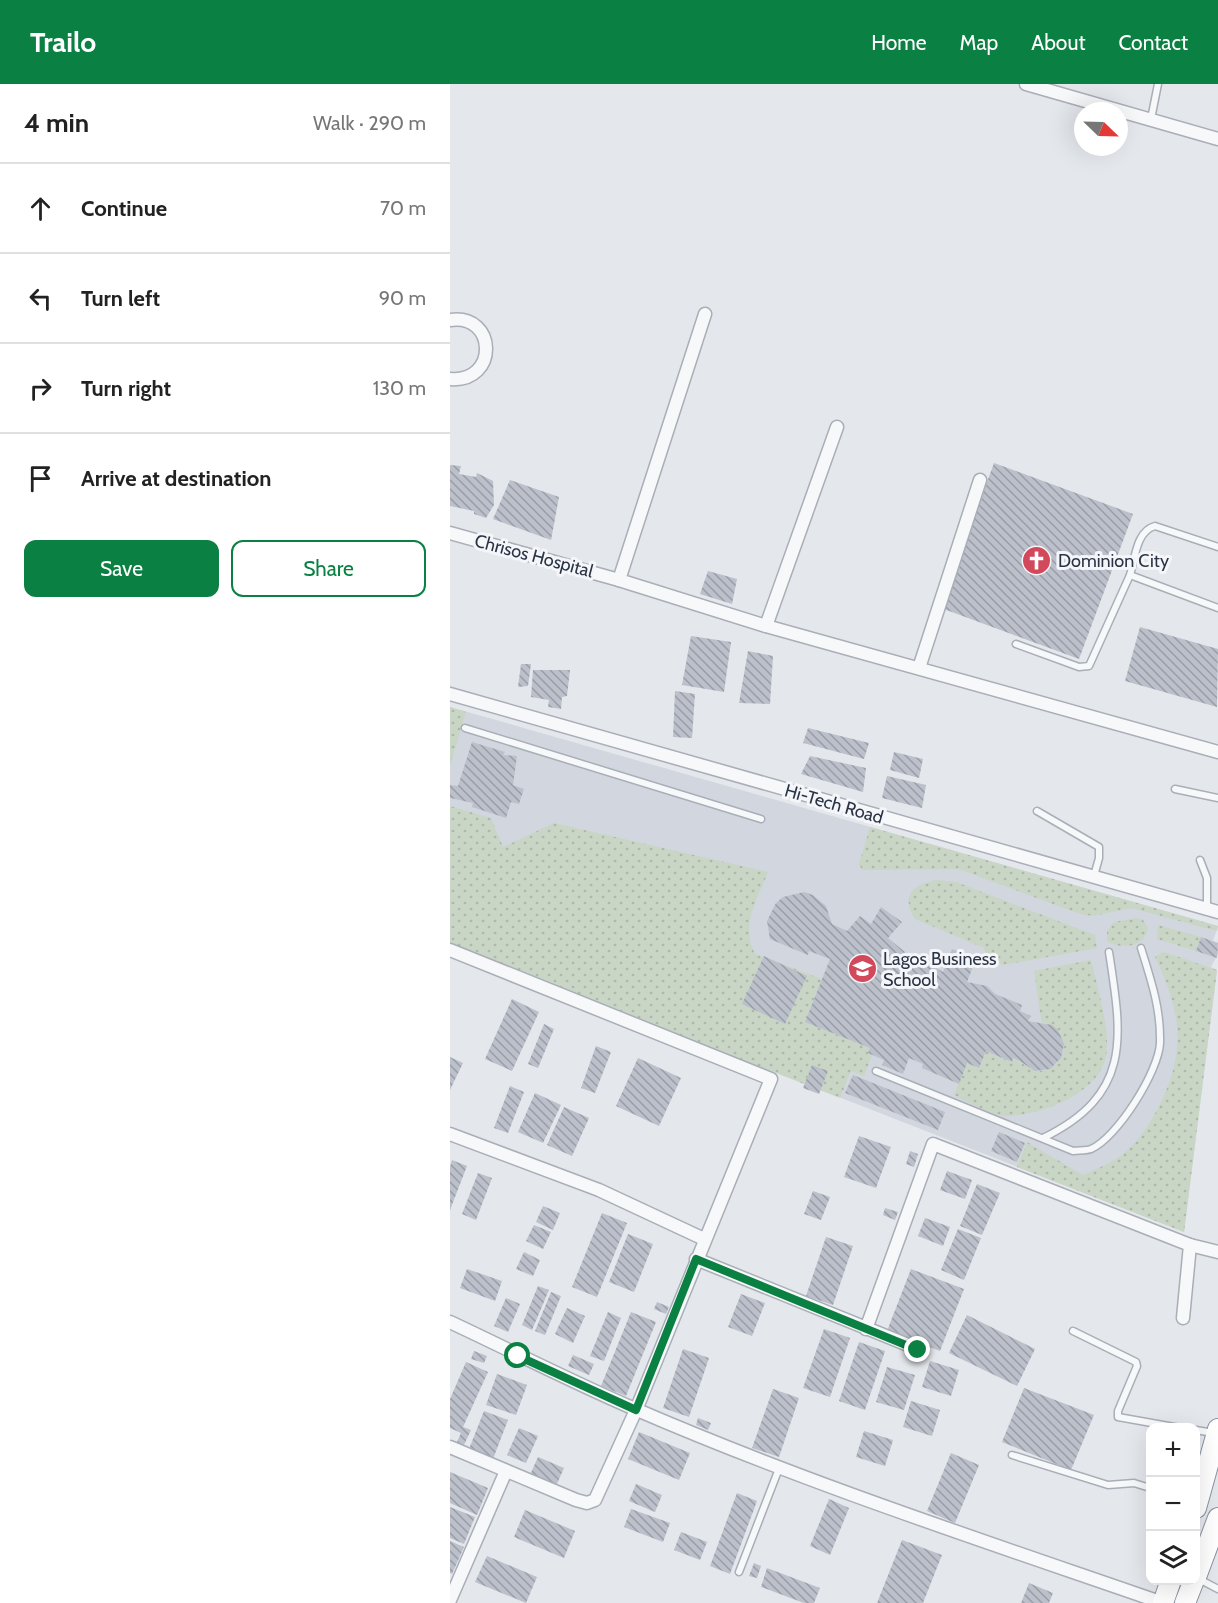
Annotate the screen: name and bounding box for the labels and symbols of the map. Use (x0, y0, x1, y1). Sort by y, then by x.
north arrow (1074, 102, 1128, 156)
street label: Chrisos Hospital (472, 530, 596, 583)
church icon: Dominion City (1021, 545, 1053, 577)
place label: Dominion City (1058, 550, 1169, 572)
street label: Hi-Tech Road (782, 779, 886, 829)
place label: Lagos Business School (883, 948, 997, 991)
school or university icon: Lagos Business School (846, 953, 878, 985)
route end (904, 1336, 930, 1362)
route start (504, 1342, 530, 1368)

